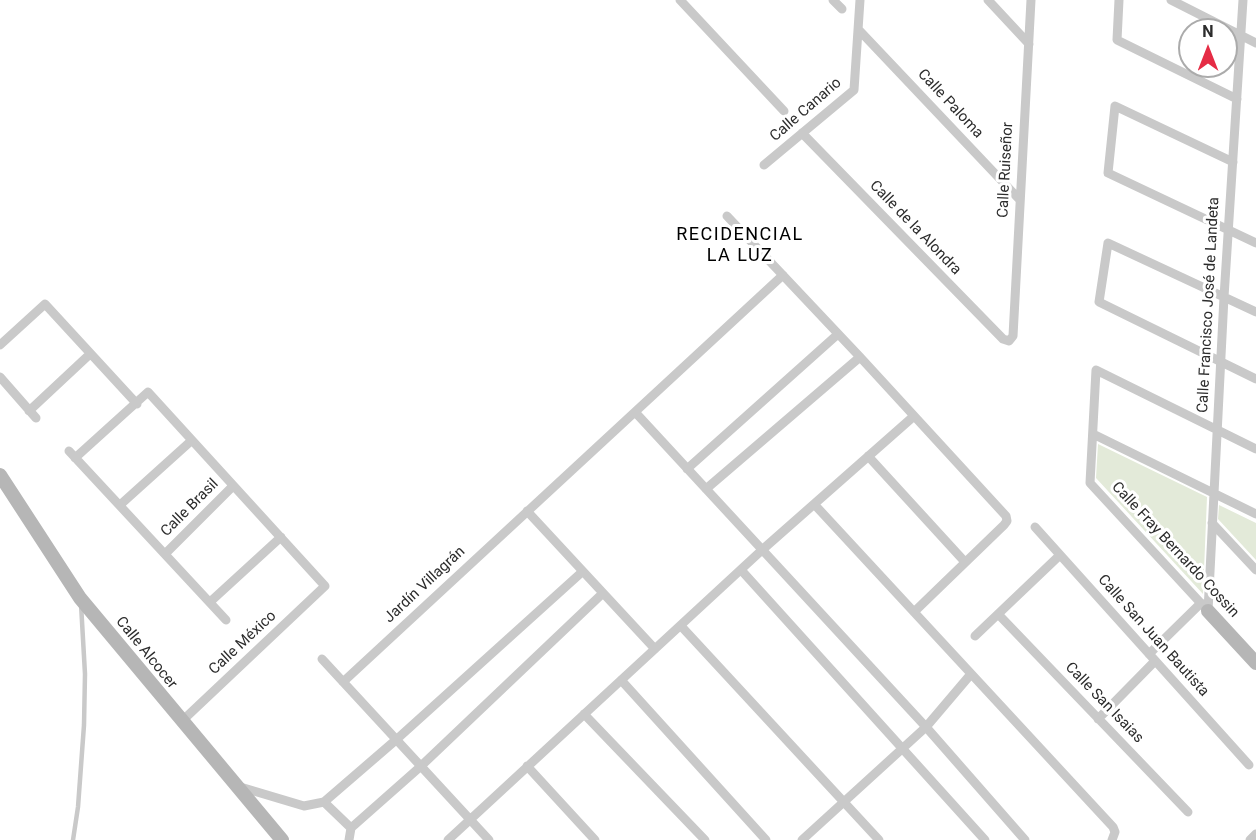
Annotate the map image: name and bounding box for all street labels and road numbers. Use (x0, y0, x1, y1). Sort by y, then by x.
street label: Calle Paloma (913, 66, 987, 142)
street label: Calle Canario (767, 74, 845, 146)
street label: Calle Ruiseñor (995, 122, 1017, 218)
street label: Calle de la Alondra (865, 177, 965, 279)
street label: Calle Francisco José de Landeta (1194, 197, 1224, 413)
street label: Calle Brasil (157, 475, 223, 541)
street label: Calle Fray Bernardo Cossin (1107, 478, 1243, 622)
street label: Jardín Villagrán (381, 543, 469, 627)
street label: Calle San Juan Bautista (1094, 571, 1212, 701)
street label: Calle México (206, 607, 280, 679)
street label: Calle Alcocer (111, 613, 181, 693)
street label: Calle San Isaias (1061, 659, 1147, 747)

